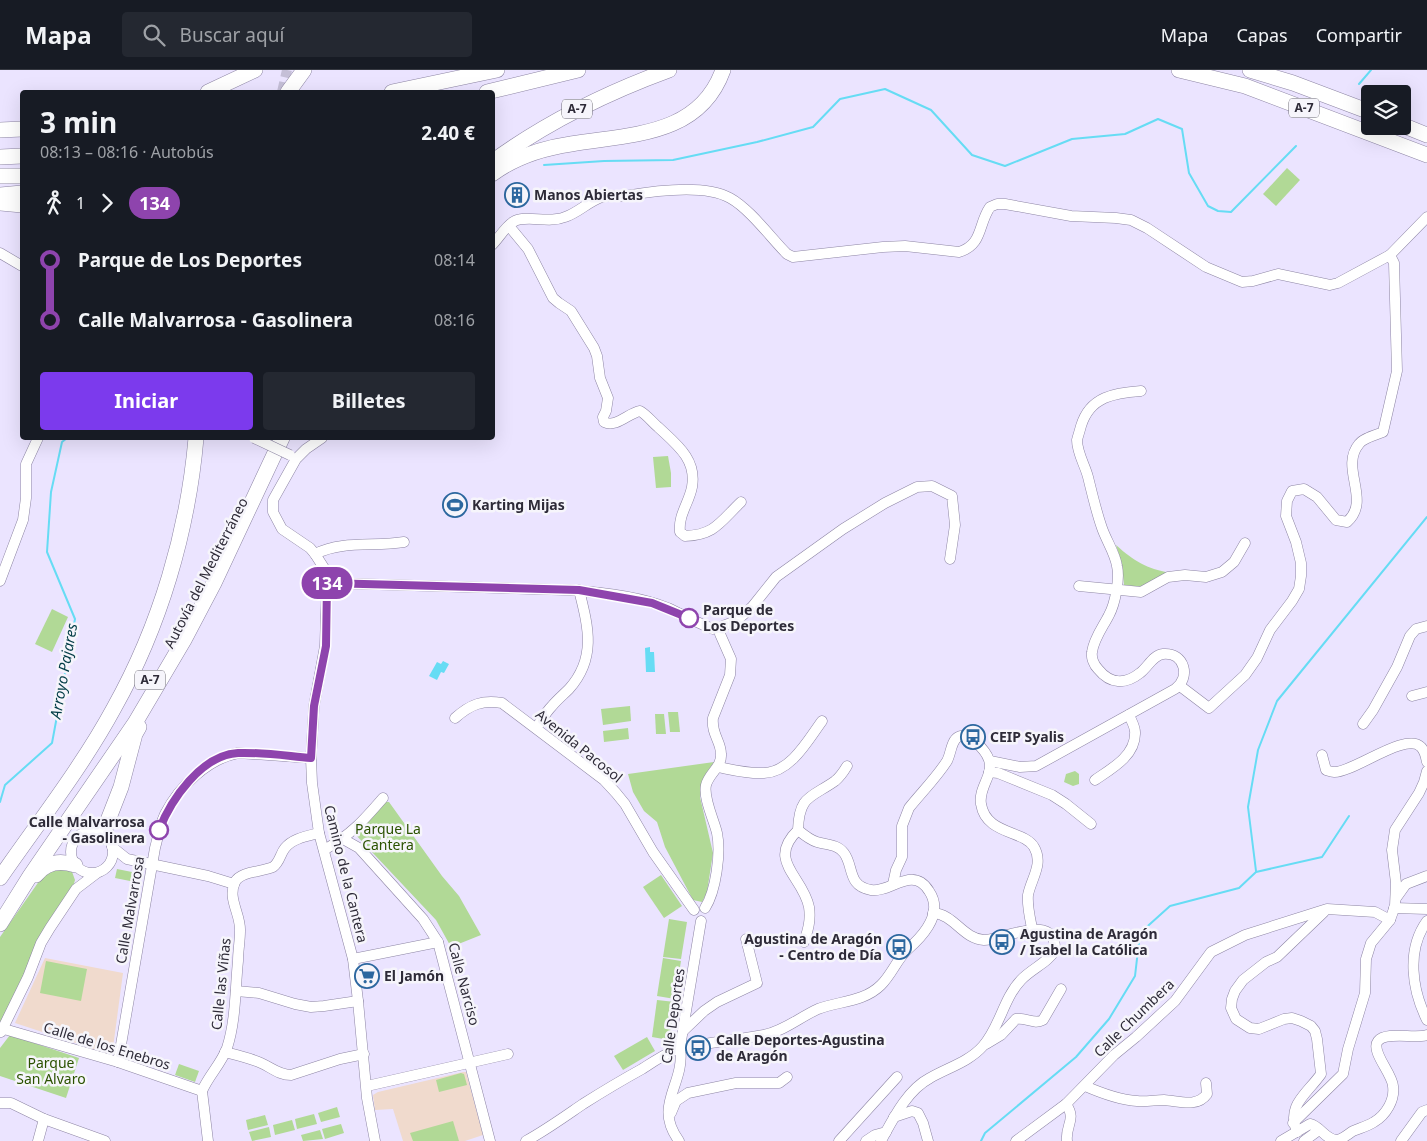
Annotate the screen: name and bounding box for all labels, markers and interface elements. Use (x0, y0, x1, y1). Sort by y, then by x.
search box (122, 12, 472, 57)
text: Mapa (25, 18, 92, 51)
icon: search (140, 21, 168, 49)
text: Buscar aquí (180, 22, 284, 48)
text: Mapa (1161, 23, 1208, 47)
text: Capas (1236, 23, 1288, 47)
text: Compartir (1316, 23, 1402, 47)
map controls (1361, 85, 1411, 135)
button: layers (1361, 85, 1411, 135)
road number: A-7 (1289, 98, 1319, 118)
road number: A-7 (562, 100, 592, 118)
text: 3 min (40, 103, 117, 141)
text: 2.40 € (421, 120, 475, 146)
text: 08:13 – 08:16 · Autobús (40, 141, 214, 163)
building icon: Manos Abiertas (504, 182, 530, 208)
place label: Manos Abiertas (534, 185, 643, 204)
icon: walk (40, 189, 68, 217)
icon: forward (93, 189, 121, 217)
text: 134 (139, 191, 170, 215)
text: 1 (76, 192, 85, 214)
text: Parque de Los Deportes (78, 247, 302, 273)
text: 08:14 (434, 249, 475, 271)
text: Calle Malvarrosa - Gasolinera (78, 307, 353, 333)
text: 08:16 (434, 309, 475, 331)
button: Iniciar (40, 372, 253, 430)
button: Billetes (263, 372, 475, 430)
sports icon: Karting Mijas (442, 492, 468, 518)
street label: Autovía del Mediterráneo (159, 494, 252, 651)
place label: Karting Mijas (472, 495, 565, 514)
line badge: 134 (298, 567, 356, 599)
text: 134 (312, 571, 342, 595)
place label: Parque de Los Deportes (703, 600, 794, 635)
marker: Parque de Los Deportes (679, 608, 699, 628)
water label: Arroyo Pajares (45, 621, 81, 721)
road number: A-7 (135, 670, 165, 690)
street label: Avenida Pacosol (532, 705, 627, 787)
bus stop icon: CEIP Syalis (960, 724, 986, 750)
place label: CEIP Syalis (990, 727, 1064, 746)
street label: Camino de la Cantera (320, 803, 373, 945)
place label: Calle Malvarrosa - Gasolinera (29, 812, 145, 847)
park label: Parque La Cantera (355, 819, 421, 854)
marker: Calle Malvarrosa - Gasolinera (149, 820, 169, 840)
street label: Calle Malvarrosa (111, 855, 148, 965)
place label: Agustina de Aragón / Isabel la Católica (1020, 924, 1158, 959)
place label: Agustina de Aragón - Centro de Día (744, 929, 882, 964)
bus stop icon: Agustina de Aragón / Isabel la Católica (989, 929, 1015, 955)
bus stop icon: Agustina de Aragón - Centro de Día (886, 934, 912, 960)
street label: Calle las Viñas (206, 937, 235, 1031)
street label: Calle Narciso (444, 940, 485, 1027)
supermarket icon: El Jamón (354, 963, 380, 989)
place label: El Jamón (384, 966, 444, 985)
street label: Calle Deportes (656, 967, 689, 1065)
street label: Calle Chumbera (1089, 974, 1178, 1061)
street label: Calle de los Enebros (41, 1017, 173, 1074)
place label: Calle Deportes-Agustina de Aragón (716, 1030, 885, 1065)
bus stop icon: Calle Deportes-Agustina de Aragón (685, 1035, 711, 1061)
park label: Parque San Alvaro (16, 1053, 86, 1088)

